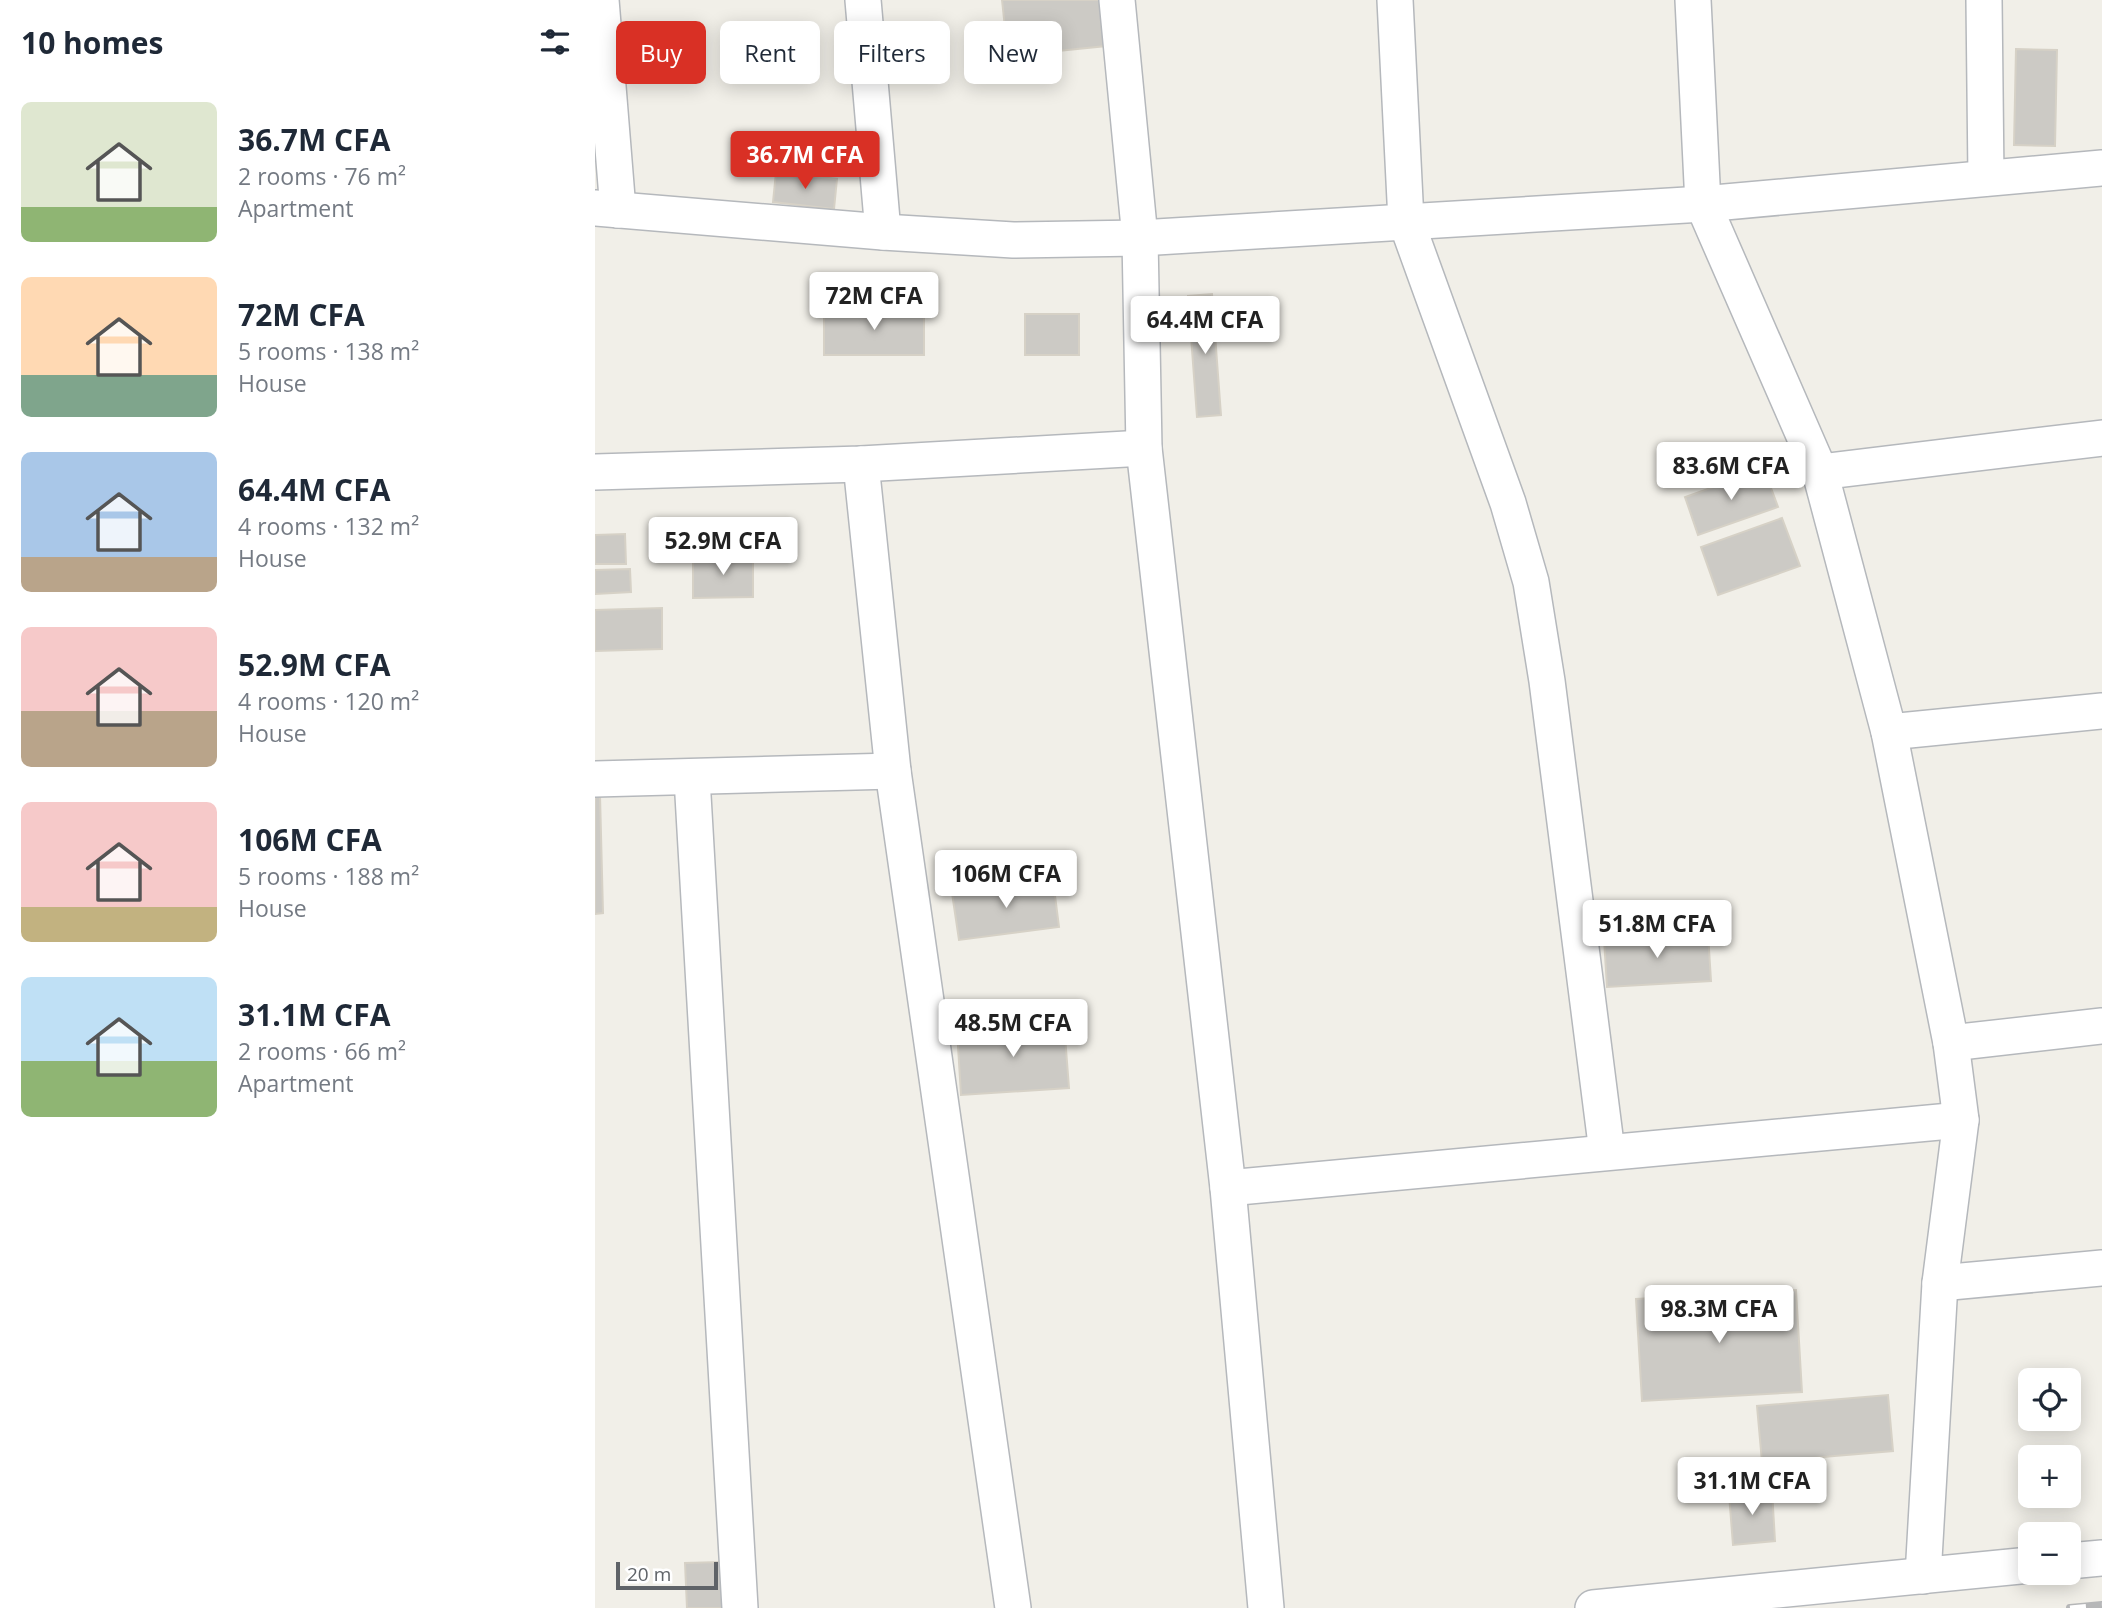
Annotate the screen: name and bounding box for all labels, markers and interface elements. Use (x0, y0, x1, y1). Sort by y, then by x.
chip: Buy (616, 21, 706, 84)
chip: Rent (720, 21, 820, 84)
chip: Filters (834, 21, 950, 84)
chip: New (964, 21, 1062, 84)
text: 10 homes (21, 22, 164, 63)
icon: filters (536, 23, 574, 61)
text: 36.7M CFA (238, 119, 390, 160)
icon: home (77, 130, 161, 214)
pin: 36.7M CFA (725, 132, 885, 191)
text: 36.7M CFA (747, 138, 863, 170)
text: 2 rooms · 76 m² (238, 160, 406, 192)
text: Apartment (238, 192, 354, 224)
pin: 72M CFA (809, 272, 939, 332)
text: 72M CFA (825, 279, 923, 311)
text: 72M CFA (238, 294, 365, 335)
pin: 64.4M CFA (1125, 296, 1285, 356)
text: 64.4M CFA (1147, 303, 1263, 335)
icon: home (77, 305, 161, 389)
text: 5 rooms · 138 m² (238, 335, 419, 367)
text: House (238, 367, 307, 399)
pin: 83.6M CFA (1651, 442, 1811, 502)
text: 83.6M CFA (1673, 449, 1789, 481)
text: 64.4M CFA (238, 469, 390, 510)
icon: home (77, 480, 161, 564)
text: 4 rooms · 132 m² (238, 510, 419, 542)
pin: 52.9M CFA (643, 518, 803, 577)
text: 52.9M CFA (665, 524, 781, 556)
text: House (238, 542, 307, 574)
text: 52.9M CFA (238, 644, 390, 685)
icon: home (77, 655, 161, 739)
text: 4 rooms · 120 m² (238, 685, 419, 717)
text: House (238, 717, 307, 749)
text: 106M CFA (238, 819, 382, 860)
icon: home (77, 830, 161, 914)
pin: 106M CFA (934, 850, 1078, 910)
text: 106M CFA (951, 857, 1061, 889)
text: 5 rooms · 188 m² (238, 860, 419, 892)
text: House (238, 892, 307, 924)
pin: 51.8M CFA (1577, 900, 1737, 960)
text: 51.8M CFA (1599, 907, 1715, 939)
text: 31.1M CFA (238, 994, 390, 1035)
pin: 48.5M CFA (933, 1000, 1093, 1059)
icon: home (77, 1005, 161, 1089)
text: 48.5M CFA (955, 1006, 1071, 1038)
text: 2 rooms · 66 m² (238, 1035, 406, 1067)
text: Apartment (238, 1067, 354, 1099)
pin: 98.3M CFA (1639, 1286, 1799, 1345)
text: 98.3M CFA (1661, 1292, 1777, 1324)
map controls (2018, 1368, 2081, 1585)
button: locate (2018, 1368, 2081, 1431)
button: + (2018, 1445, 2081, 1508)
pin: 31.1M CFA (1672, 1458, 1832, 1517)
text: 31.1M CFA (1694, 1464, 1810, 1496)
button: − (2018, 1522, 2081, 1585)
scale bar (616, 1559, 717, 1591)
text: 20 m (627, 1561, 671, 1587)

